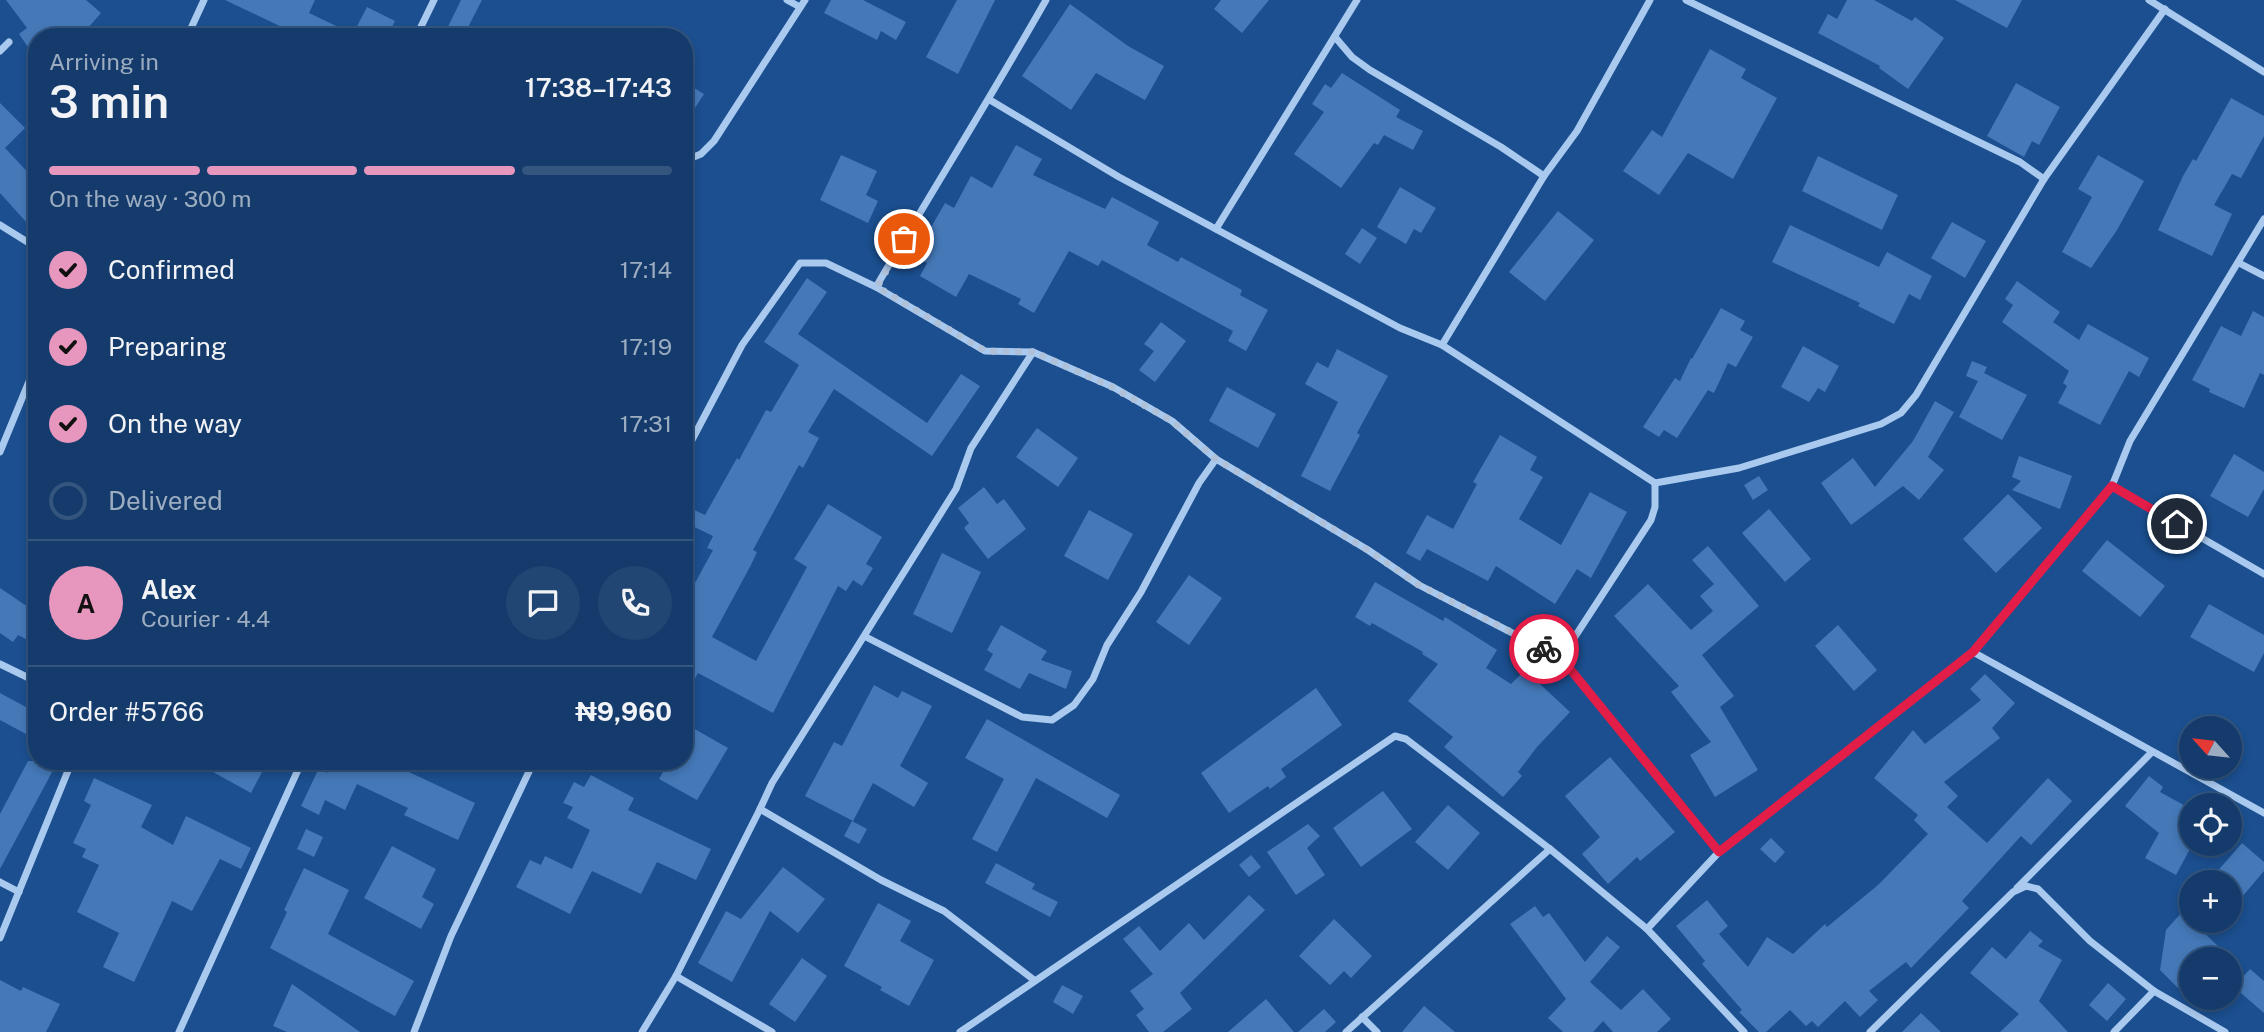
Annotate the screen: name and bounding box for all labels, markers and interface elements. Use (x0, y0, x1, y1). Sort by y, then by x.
text: Arriving in (49, 48, 159, 75)
text: 17:38–17:43 (525, 72, 672, 103)
text: 3 min (49, 74, 169, 128)
text: On the way · 300 m (49, 185, 251, 212)
pin (874, 209, 934, 269)
icon: bag (885, 220, 923, 258)
icon: check (49, 251, 87, 289)
text: Confirmed (108, 254, 235, 285)
text: 17:14 (620, 256, 672, 283)
icon: check (49, 328, 87, 366)
text: Preparing (108, 331, 227, 362)
text: 17:19 (620, 333, 672, 360)
icon: check (49, 405, 87, 443)
text: On the way (108, 408, 242, 439)
text: 17:31 (620, 410, 672, 437)
text: Delivered (108, 485, 223, 516)
pin (2147, 494, 2207, 554)
icon: home (2158, 505, 2196, 543)
button: chat (506, 566, 580, 640)
button: phone (598, 566, 672, 640)
text: Alex (141, 574, 197, 605)
text: A (77, 588, 95, 619)
text: Courier · 4.4 (141, 605, 270, 632)
courier (1509, 614, 1579, 684)
icon: bike (1525, 630, 1563, 668)
text: Order #5766 (49, 696, 204, 727)
text: ₦9,960 (575, 696, 672, 727)
north arrow (2179, 716, 2242, 779)
map controls (2179, 716, 2242, 1010)
button: locate (2179, 793, 2242, 856)
button: + (2179, 870, 2242, 933)
button: − (2179, 947, 2242, 1010)

